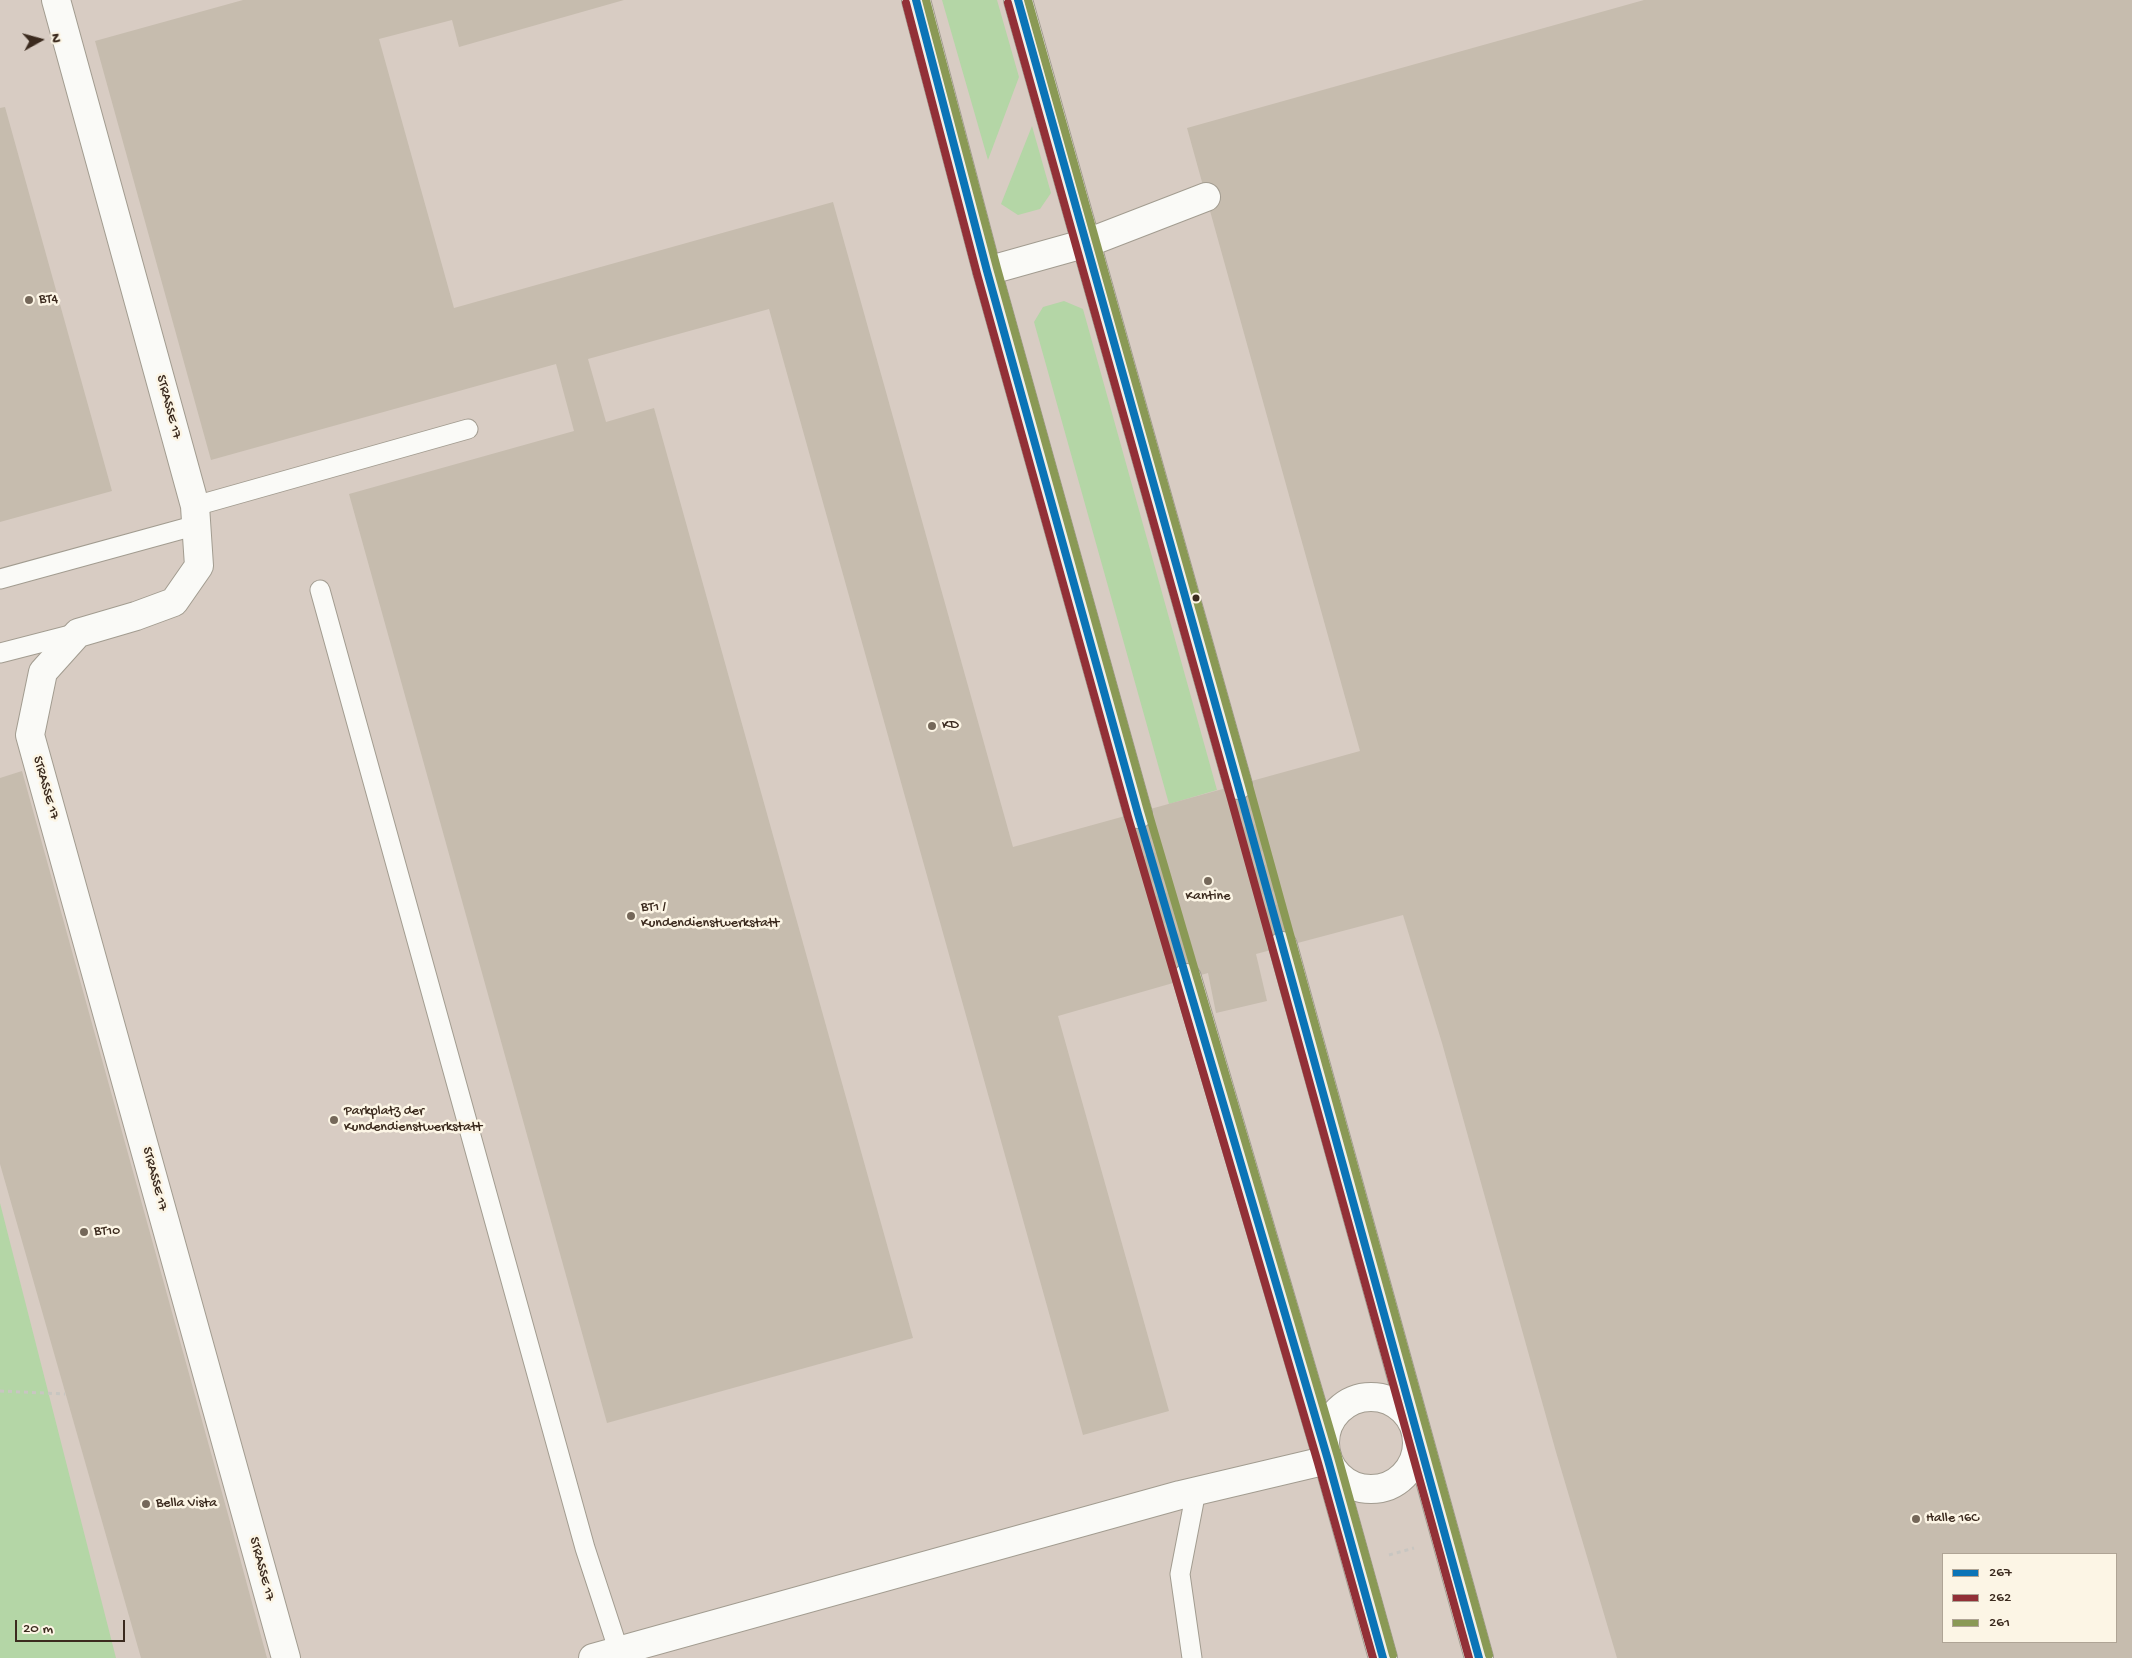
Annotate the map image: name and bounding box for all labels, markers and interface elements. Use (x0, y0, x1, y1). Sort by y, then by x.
north arrow (15, 15, 65, 65)
text: N (46, 33, 64, 44)
place label: BT4 (39, 292, 58, 308)
marker: BT4 (23, 294, 35, 306)
street label: STRASSE 17 (151, 373, 185, 441)
unlabelled marker (1191, 593, 1201, 603)
place label: KD (942, 718, 959, 734)
marker: KD (926, 720, 938, 732)
street label: STRASSE 17 (28, 754, 62, 822)
marker: Kantine (1202, 875, 1214, 887)
place label: Kantine (1186, 889, 1230, 905)
place label: BT1 / Kundendienstwerkstatt (641, 900, 779, 932)
marker: BT1 / Kundendienstwerkstatt (625, 910, 637, 922)
place label: Parkplatz der Kundendienstwerkstatt (344, 1104, 482, 1136)
marker: Parkplatz der Kundendienstwerkstatt (328, 1114, 340, 1126)
street label: STRASSE 17 (137, 1145, 171, 1213)
place label: BT10 (94, 1224, 120, 1240)
marker: BT10 (78, 1226, 90, 1238)
place label: Bella Vista (156, 1496, 217, 1512)
marker: Bella Vista (140, 1498, 152, 1510)
place label: Halle 16C (1926, 1511, 1979, 1527)
marker: Halle 16C (1910, 1513, 1922, 1525)
street label: STRASSE 17 (244, 1535, 278, 1603)
legend (1942, 1553, 2117, 1643)
text: 267 (1989, 1564, 2012, 1582)
text: 262 (1989, 1589, 2011, 1607)
scale bar (18, 1610, 128, 1642)
text: 261 (1989, 1614, 2010, 1632)
text: 20 m (23, 1620, 53, 1638)

